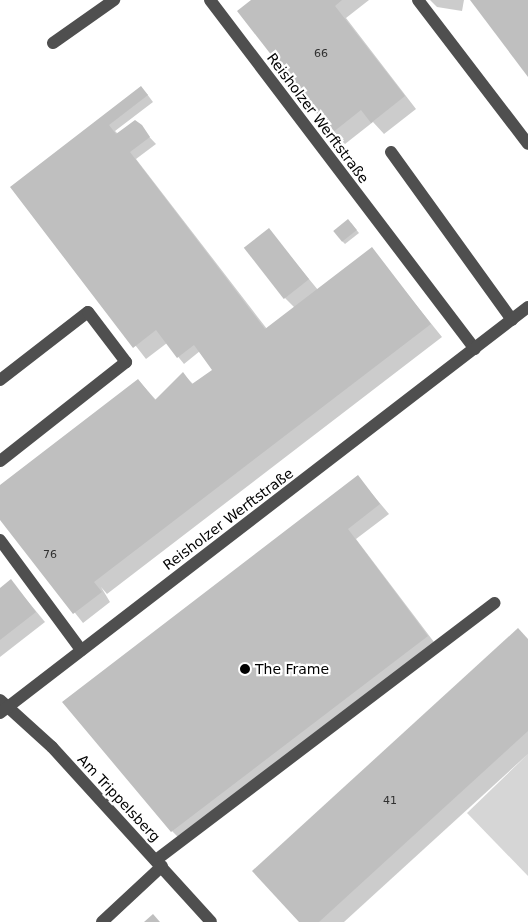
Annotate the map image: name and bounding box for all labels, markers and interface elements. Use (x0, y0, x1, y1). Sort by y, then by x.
house number: 66 (314, 47, 328, 61)
street label: Reisholzer Werftstraße (264, 50, 372, 186)
street label: Reisholzer Werftstraße (160, 465, 296, 573)
house number: 76 (43, 548, 57, 562)
place label: The Frame (255, 661, 329, 677)
marker: The Frame (239, 663, 251, 675)
street label: Am Trippelsberg (74, 751, 164, 845)
house number: 41 (383, 794, 397, 808)

